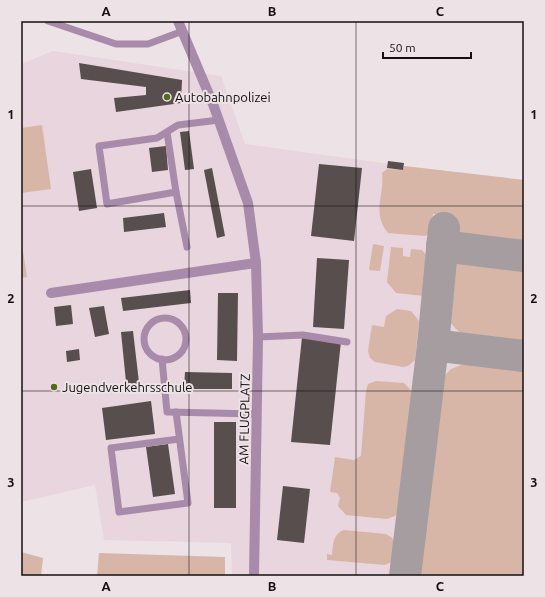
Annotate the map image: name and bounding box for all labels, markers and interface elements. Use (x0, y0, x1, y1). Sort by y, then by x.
text: A (101, 4, 111, 18)
text: B (268, 4, 277, 18)
text: C (436, 4, 445, 18)
scale bar (383, 34, 471, 60)
text: 50 m (389, 41, 416, 54)
place label: Autobahnpolizei (175, 90, 271, 104)
marker: Autobahnpolizei (162, 92, 172, 102)
text: 1 (7, 107, 15, 121)
text: 1 (530, 107, 538, 121)
text: 2 (7, 291, 15, 305)
text: 2 (530, 291, 538, 305)
street label: AM FLUGPLATZ (236, 374, 252, 464)
place label: Jugendverkehrsschule (62, 380, 193, 394)
marker: Jugendverkehrsschule (49, 382, 59, 392)
text: 3 (7, 475, 15, 489)
text: 3 (530, 475, 538, 489)
text: A (101, 579, 111, 593)
text: B (268, 579, 277, 593)
text: C (436, 579, 445, 593)

